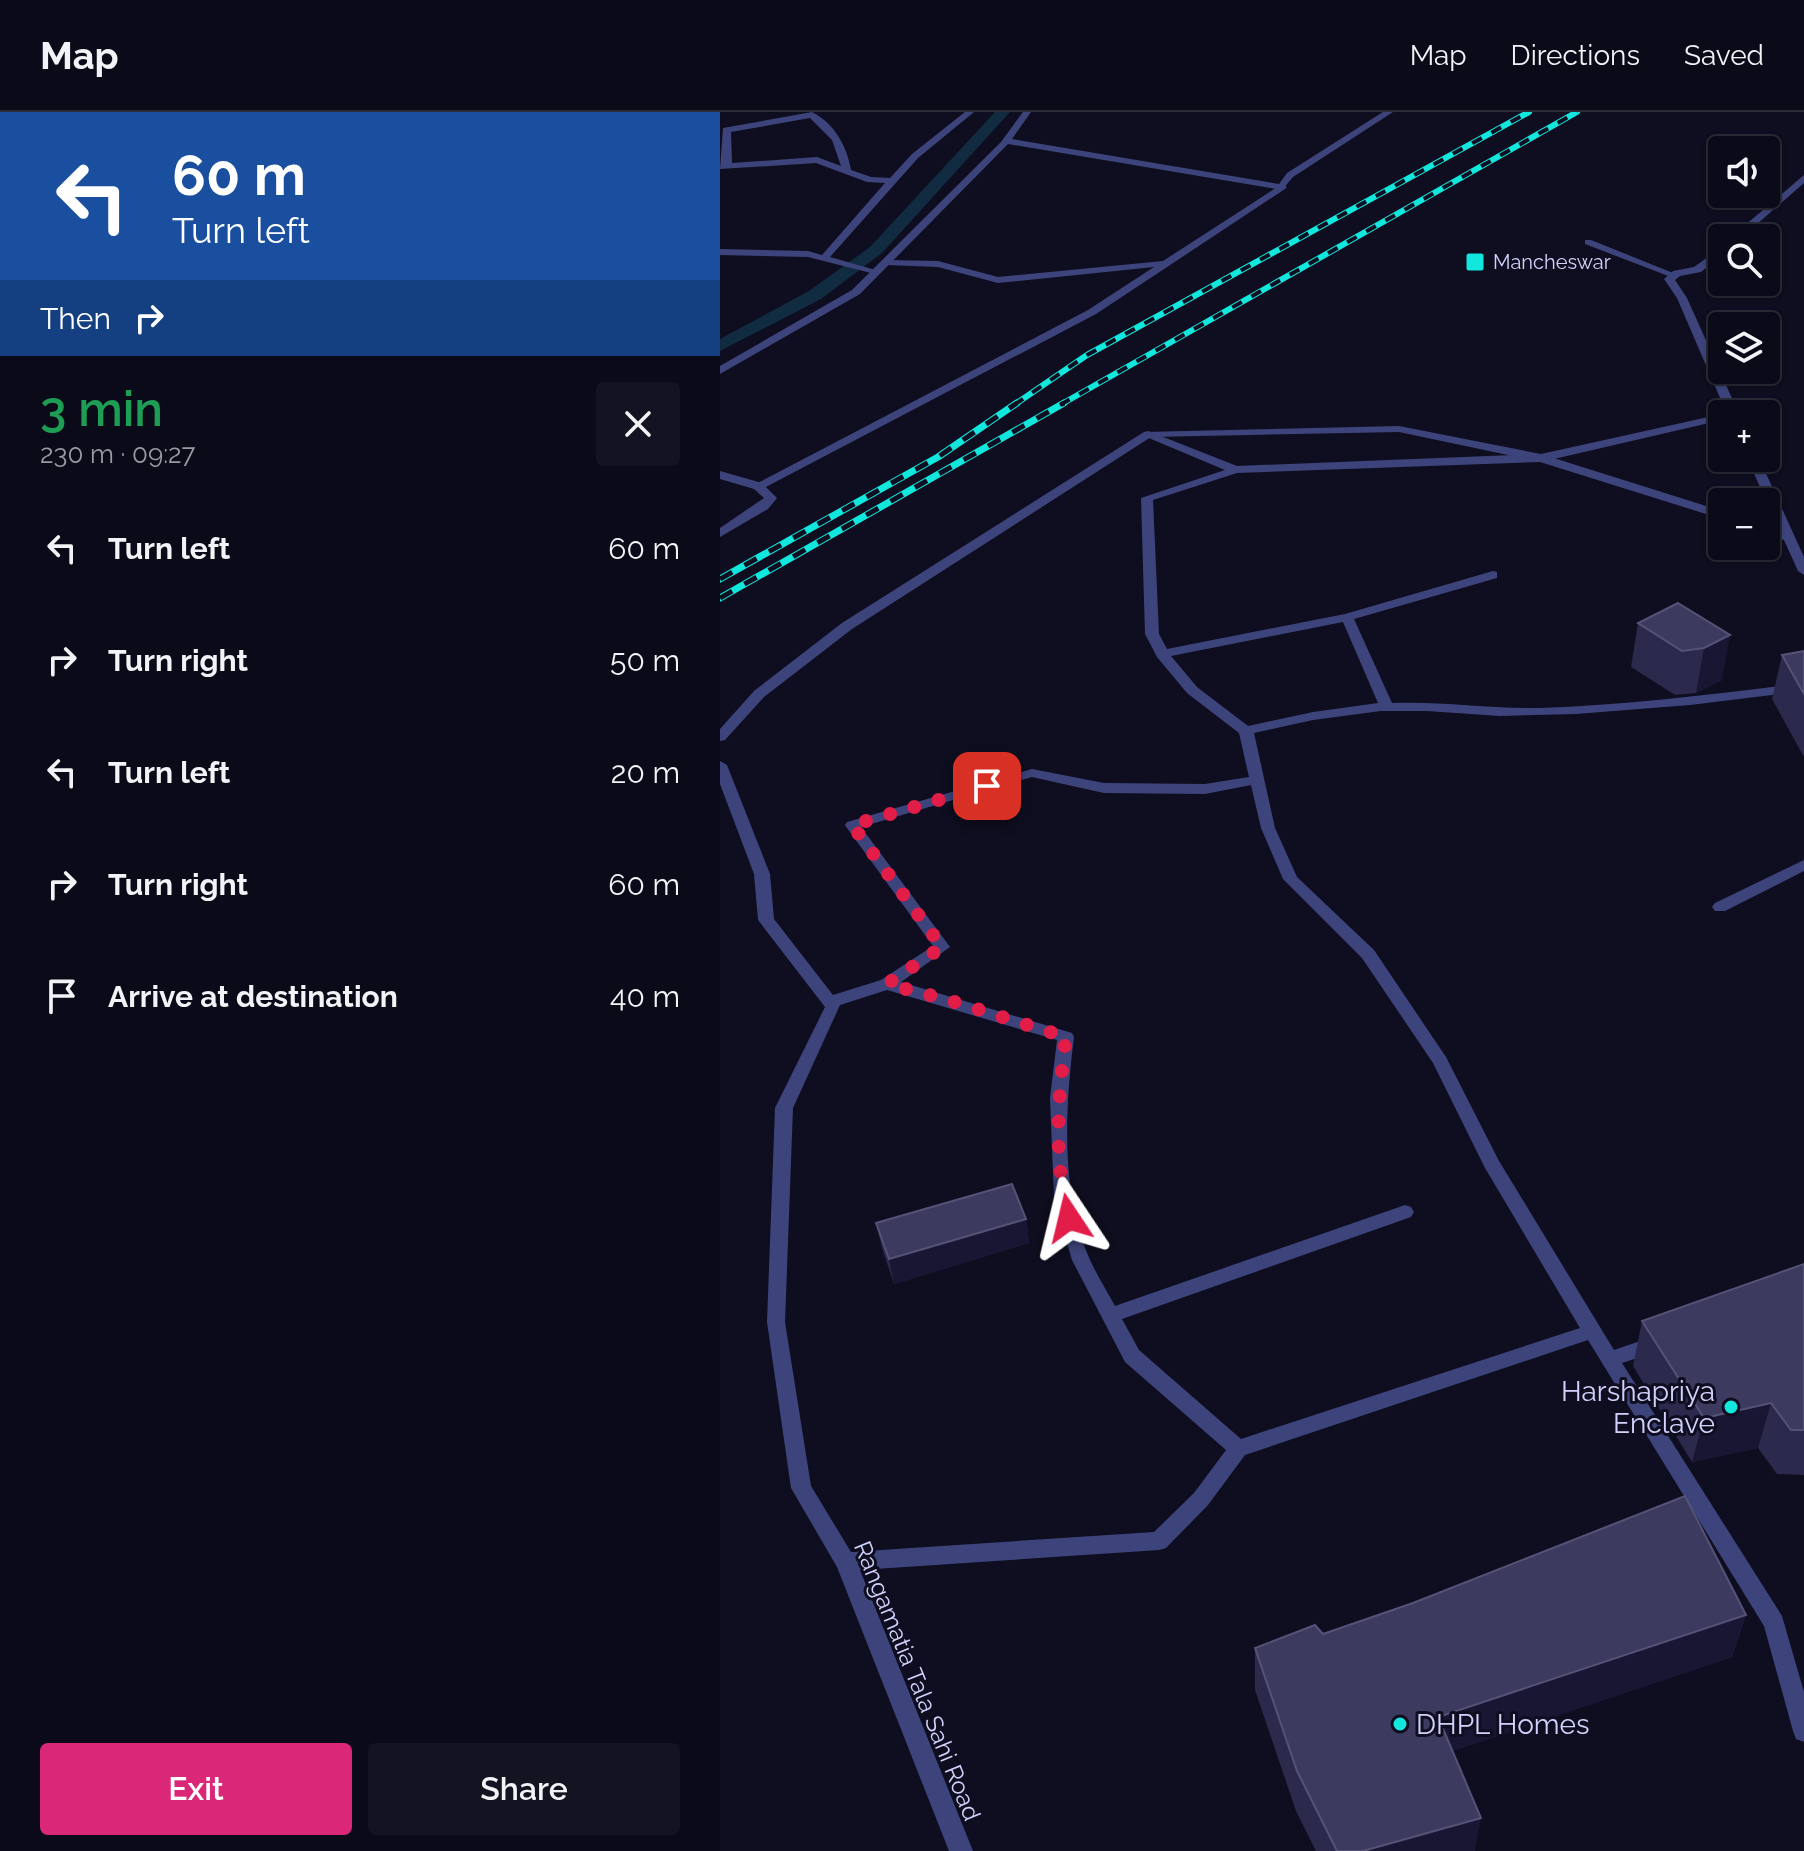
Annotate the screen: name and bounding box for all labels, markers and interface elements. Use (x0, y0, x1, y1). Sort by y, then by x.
text: Map (40, 33, 119, 78)
text: Map (1410, 39, 1467, 72)
text: Directions (1511, 39, 1640, 72)
text: Saved (1684, 39, 1764, 72)
map controls (1708, 136, 1780, 560)
button: sound (1708, 136, 1780, 208)
text: 60 m (172, 142, 306, 208)
icon: left (40, 144, 144, 248)
text: Turn left (172, 209, 310, 251)
button: search (1708, 224, 1780, 296)
place label: Mancheswar (1493, 250, 1611, 274)
marker: Mancheswar (1464, 251, 1486, 273)
icon: right (127, 296, 171, 340)
text: Then (40, 301, 111, 336)
button: layers (1708, 312, 1780, 384)
text: 3 min (40, 381, 163, 437)
button: close (596, 382, 680, 466)
button: + (1708, 400, 1780, 472)
text: 230 m · 09:27 (40, 439, 196, 469)
button: − (1708, 488, 1780, 560)
icon: left (40, 526, 84, 570)
text: Turn left (108, 531, 230, 566)
text: 60 m (608, 531, 680, 566)
icon: right (40, 638, 84, 682)
text: Turn right (108, 643, 248, 678)
text: 50 m (610, 643, 680, 678)
icon: left (40, 750, 84, 794)
pin (953, 752, 1021, 820)
text: Turn left (108, 755, 230, 790)
text: 20 m (611, 755, 680, 790)
icon: arrive (965, 764, 1009, 808)
icon: right (40, 862, 84, 906)
text: Turn right (108, 867, 248, 902)
text: 60 m (608, 867, 680, 902)
icon: arrive (40, 974, 84, 1018)
text: Arrive at destination (108, 979, 398, 1014)
text: 40 m (610, 979, 680, 1014)
position arrow (1027, 1176, 1111, 1260)
place label: Harshapriya Enclave (1561, 1375, 1715, 1440)
marker: Harshapriya Enclave (1722, 1398, 1740, 1416)
street label: Rangamatia Tala Sahi Road (848, 1537, 987, 1825)
place label: DHPL Homes (1416, 1708, 1590, 1741)
marker: DHPL Homes (1391, 1715, 1409, 1733)
button: Exit (40, 1743, 352, 1835)
button: Share (368, 1743, 680, 1835)

